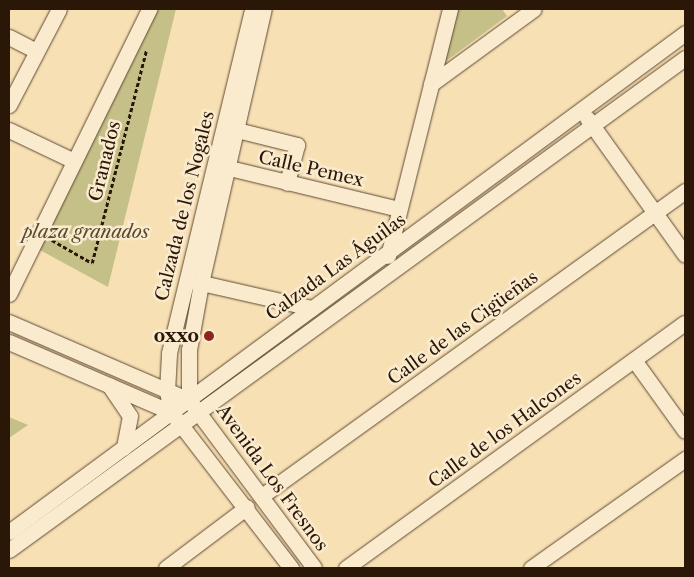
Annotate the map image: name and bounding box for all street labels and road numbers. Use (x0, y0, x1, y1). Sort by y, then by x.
street label: Calzada de los Nogales (151, 109, 219, 303)
street label: Granados (85, 119, 125, 203)
street label: Calle Pemex (256, 146, 366, 192)
street label: Calzada Las Águilas (261, 209, 411, 325)
street label: Calle de las Cigüeñas (384, 266, 542, 390)
street label: Calle de los Halcones (424, 367, 586, 493)
street label: Avenida Los Fresnos (212, 400, 332, 556)

